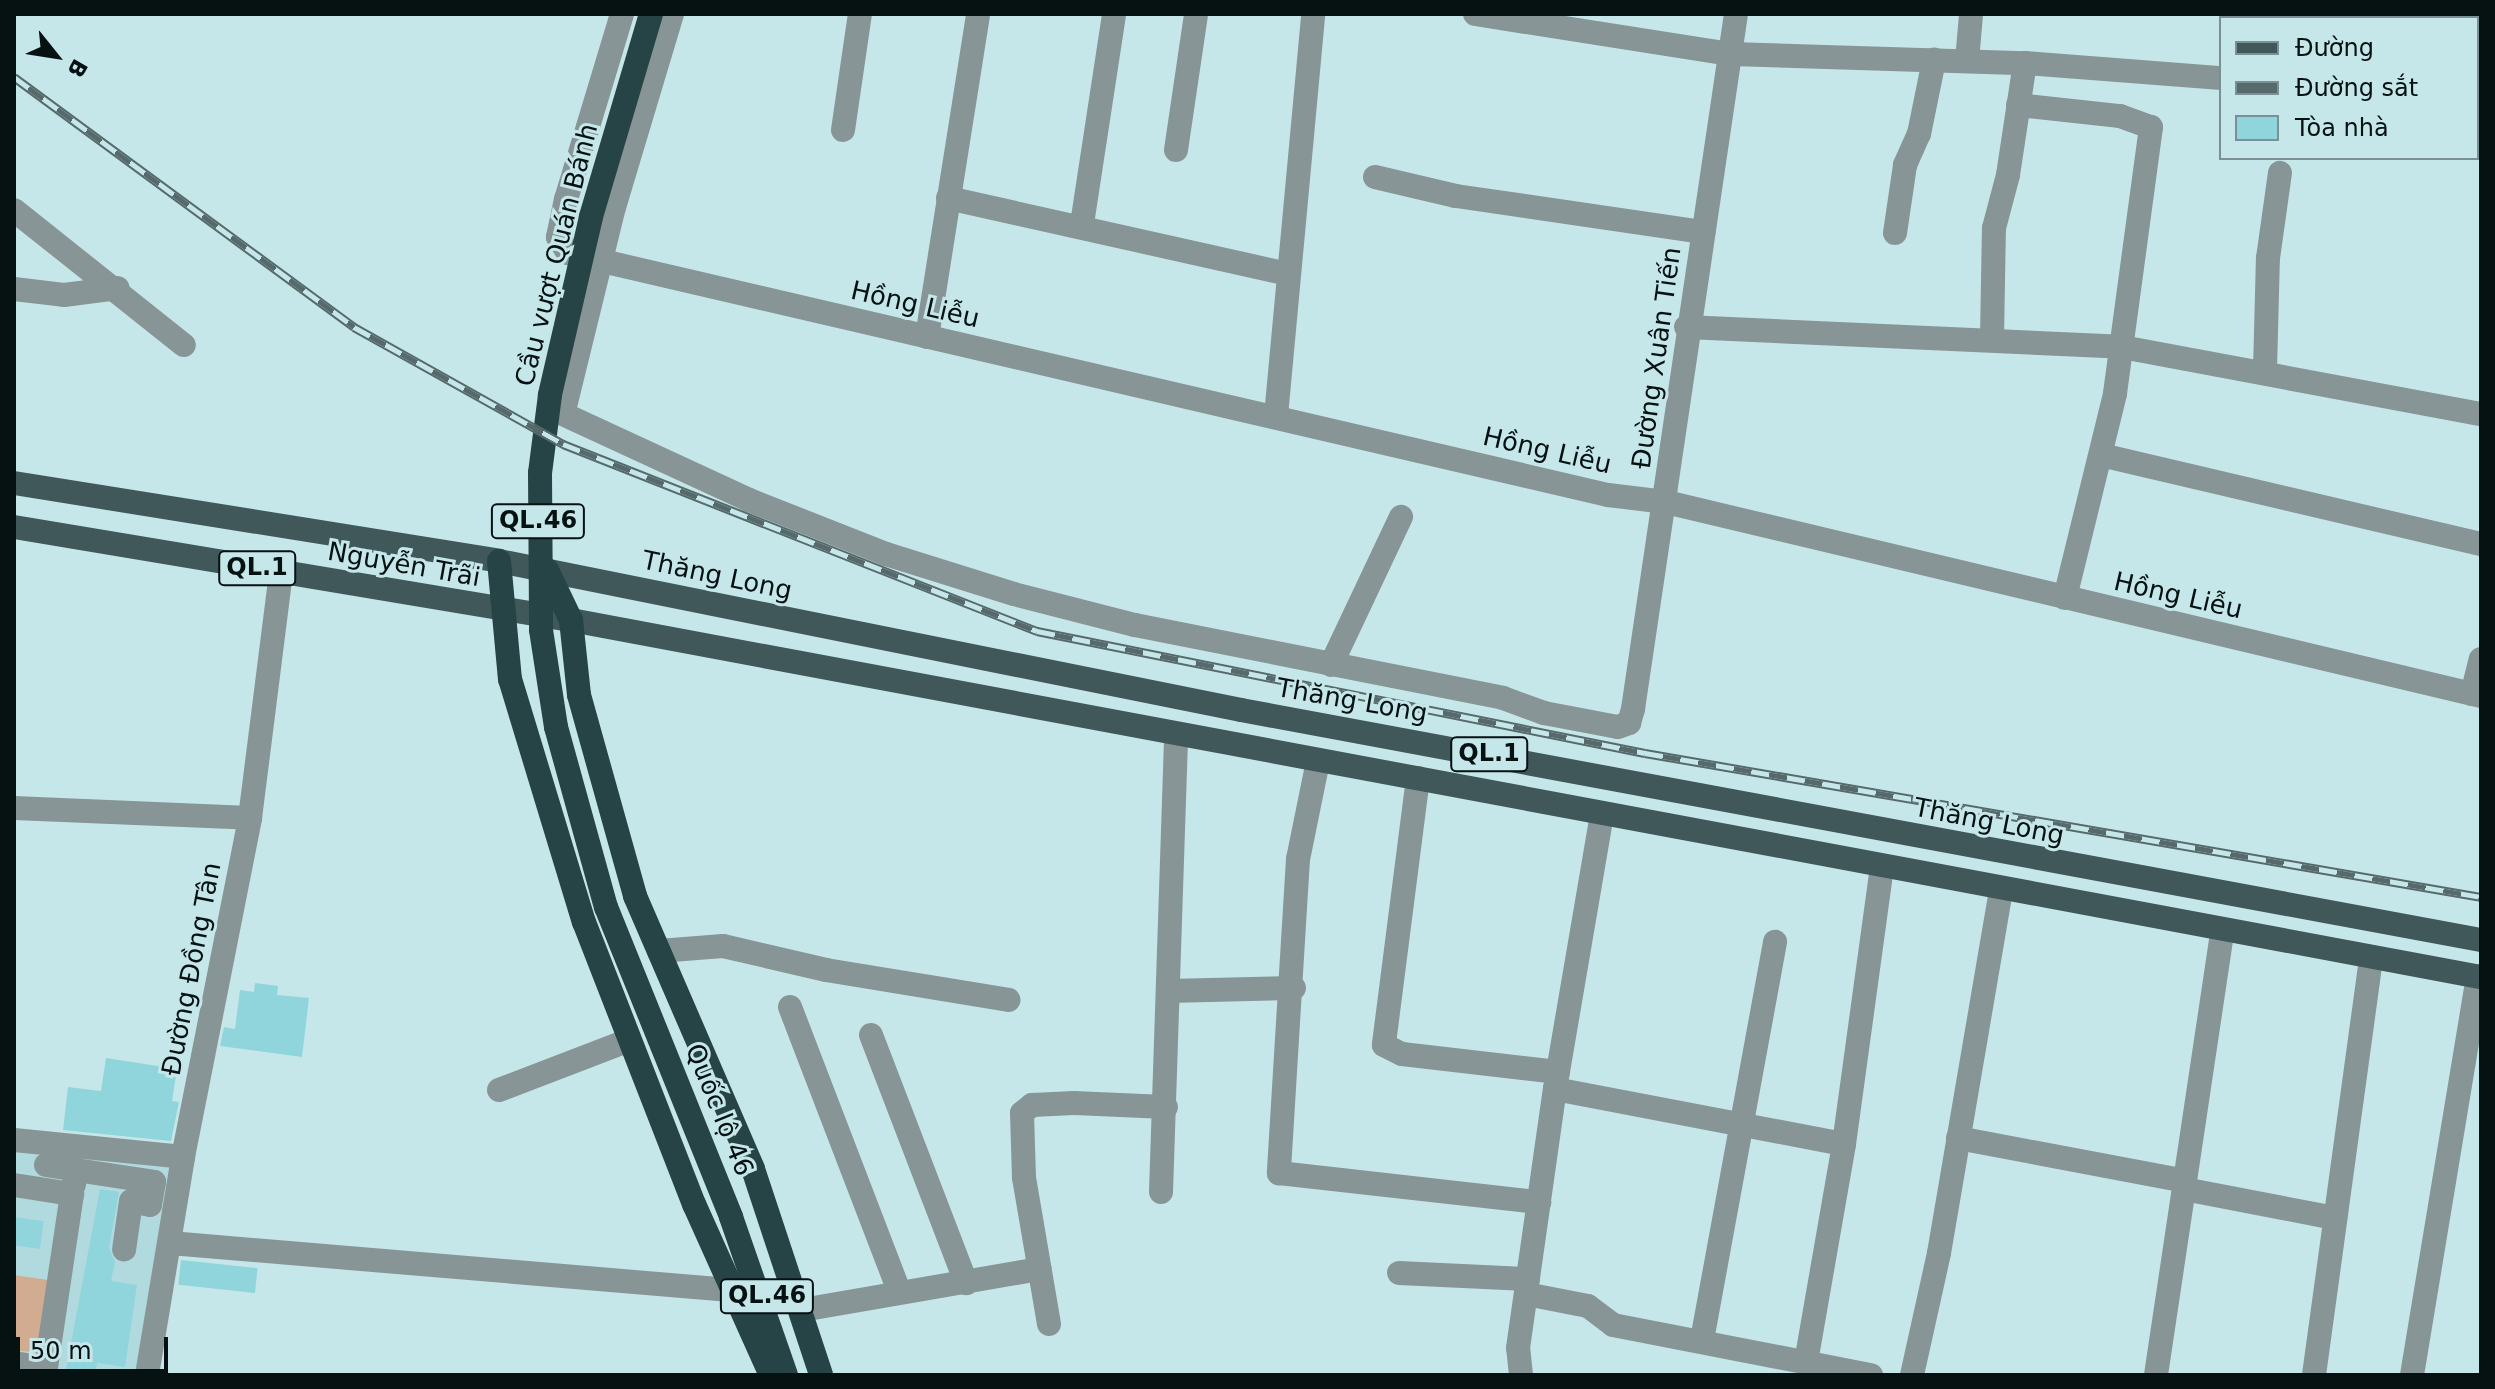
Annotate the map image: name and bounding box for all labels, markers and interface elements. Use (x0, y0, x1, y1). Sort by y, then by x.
north arrow (16, 16, 96, 96)
legend (2219, 16, 2479, 160)
text: Đường (2295, 34, 2374, 62)
text: B (62, 55, 92, 82)
text: Đường sắt (2295, 74, 2418, 102)
text: Tòa nhà (2295, 114, 2389, 142)
street label: Cầu vượt Quán Bánh (509, 121, 605, 389)
street label: Đường Xuân Tiến (1626, 245, 1688, 471)
street label: Hồng Liễu (848, 275, 982, 335)
street label: Hồng Liễu (1480, 421, 1614, 481)
road number: QL.46 (490, 501, 586, 541)
street label: Nguyễn Trãi (325, 536, 483, 594)
street label: Thăng Long (639, 545, 795, 607)
road number: QL.1 (217, 548, 297, 588)
street label: Hồng Liễu (2111, 566, 2245, 626)
street label: Thăng Long (1274, 672, 1430, 730)
road number: QL.1 (1449, 734, 1529, 774)
street label: Thăng Long (1911, 792, 2067, 852)
street label: Đường Đồng Tân (156, 860, 228, 1078)
street label: Quốc lộ 46 (678, 1039, 760, 1181)
road number: QL.46 (719, 1276, 815, 1316)
scale bar (20, 1321, 172, 1371)
text: 50 m (30, 1337, 92, 1365)

